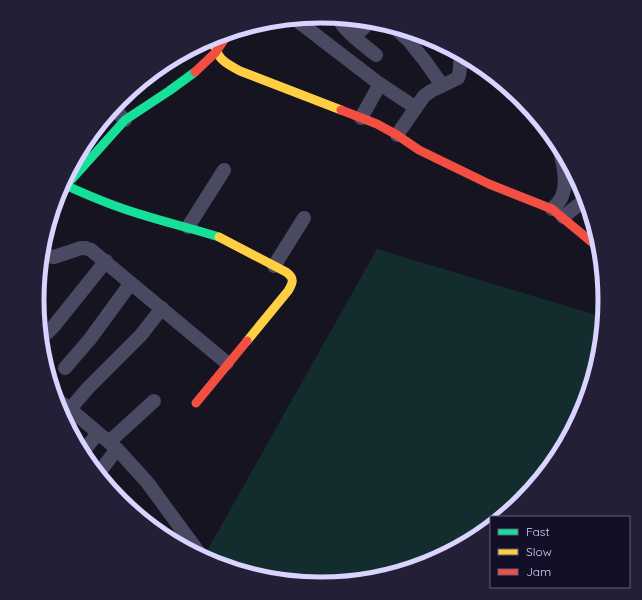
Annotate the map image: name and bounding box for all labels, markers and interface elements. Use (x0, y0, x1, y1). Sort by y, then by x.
legend (490, 516, 630, 588)
text: Fast (526, 524, 550, 539)
text: Slow (526, 544, 552, 559)
text: Jam (526, 564, 551, 579)

